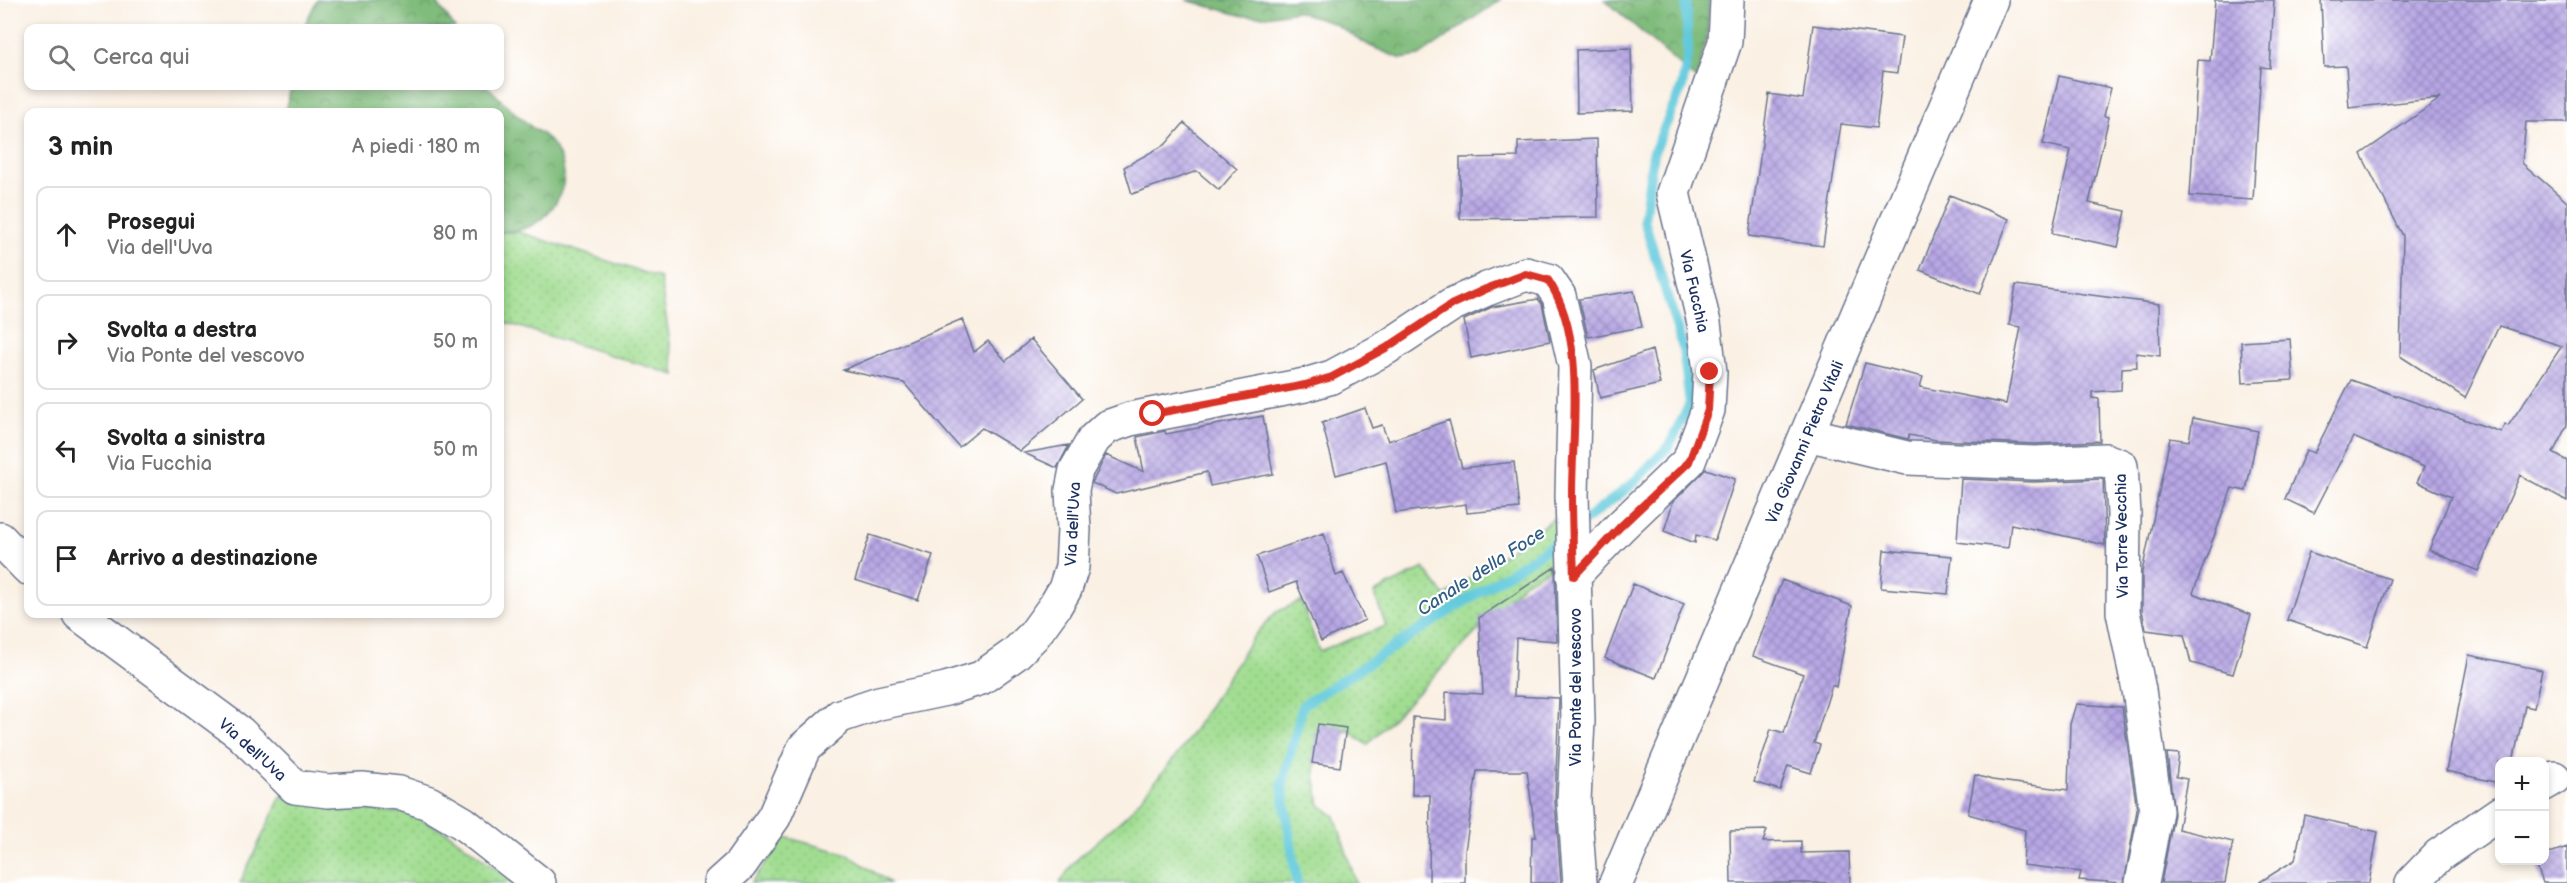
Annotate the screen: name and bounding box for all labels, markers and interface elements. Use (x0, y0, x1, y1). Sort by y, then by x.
search box (24, 24, 504, 90)
icon: search (45, 41, 78, 74)
text: Cerca qui (93, 44, 190, 71)
text: 3 min (48, 132, 113, 163)
text: A piedi · 180 m (352, 135, 480, 159)
text: Prosegui (107, 209, 195, 236)
icon: ahead (50, 218, 83, 251)
text: 80 m (433, 222, 478, 246)
text: Via dell'Uva (107, 236, 213, 260)
street label: Via Fucchia (1675, 248, 1712, 334)
text: Svolta a destra (107, 317, 257, 344)
icon: right (50, 326, 83, 359)
text: 50 m (433, 330, 478, 354)
text: Via Ponte del vescovo (107, 344, 305, 368)
route end (1696, 358, 1722, 384)
street label: Via Giovanni Pietro Vitali (1762, 358, 1848, 527)
route start (1139, 400, 1165, 426)
text: Svolta a sinistra (107, 425, 266, 452)
icon: left (50, 434, 83, 467)
text: 50 m (433, 438, 478, 462)
text: Via Fucchia (107, 452, 212, 476)
street label: Via Torre Vecchia (2112, 473, 2133, 599)
street label: Via dell'Uva (1062, 481, 1085, 567)
water label: Canale della Foce (1414, 522, 1549, 620)
icon: arrive (50, 542, 83, 575)
text: Arrivo a destinazione (107, 545, 318, 572)
street label: Via Ponte del vescovo (1567, 608, 1586, 766)
street label: Via dell'Uva (214, 715, 290, 785)
map controls (2495, 757, 2549, 865)
button: + (2495, 757, 2549, 811)
button: − (2495, 811, 2549, 865)

